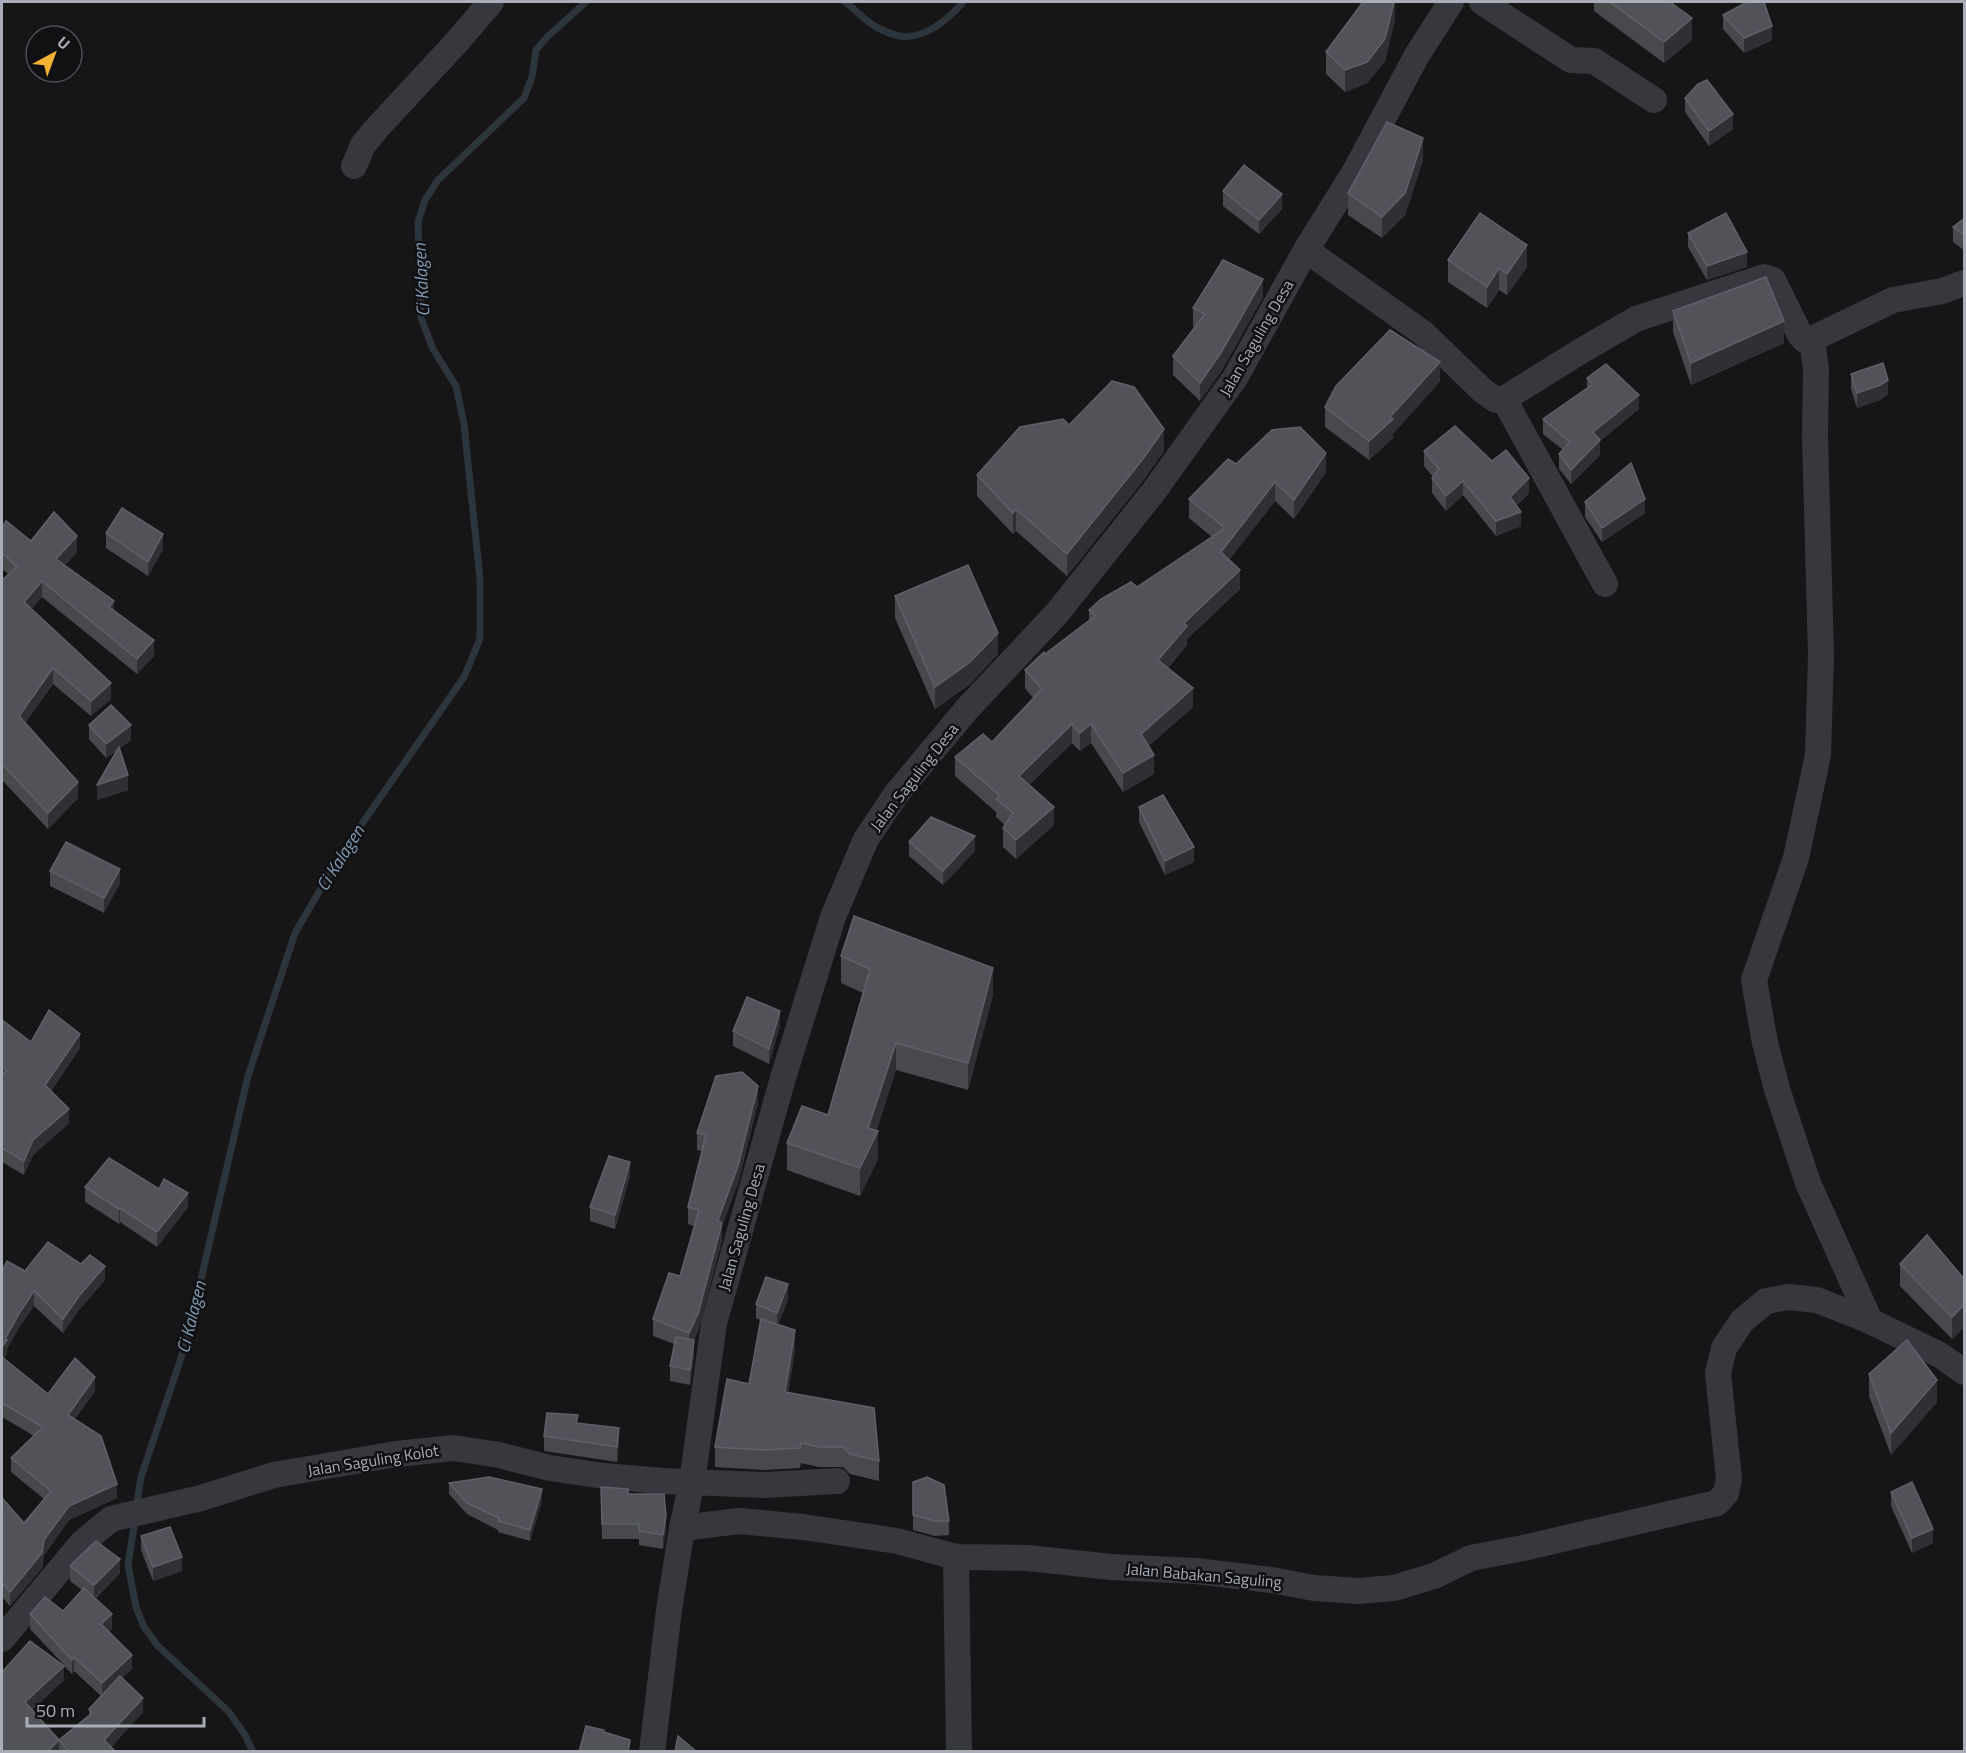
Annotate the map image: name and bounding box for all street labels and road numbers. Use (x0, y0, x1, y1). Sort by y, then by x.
street label: Jalan Saguling Desa (1213, 275, 1299, 401)
street label: Jalan Saguling Desa (864, 718, 964, 836)
street label: Jalan Saguling Desa (711, 1161, 771, 1293)
street label: Jalan Saguling Kolot (306, 1438, 441, 1482)
street label: Jalan Babakan Saguling (1125, 1556, 1283, 1594)

